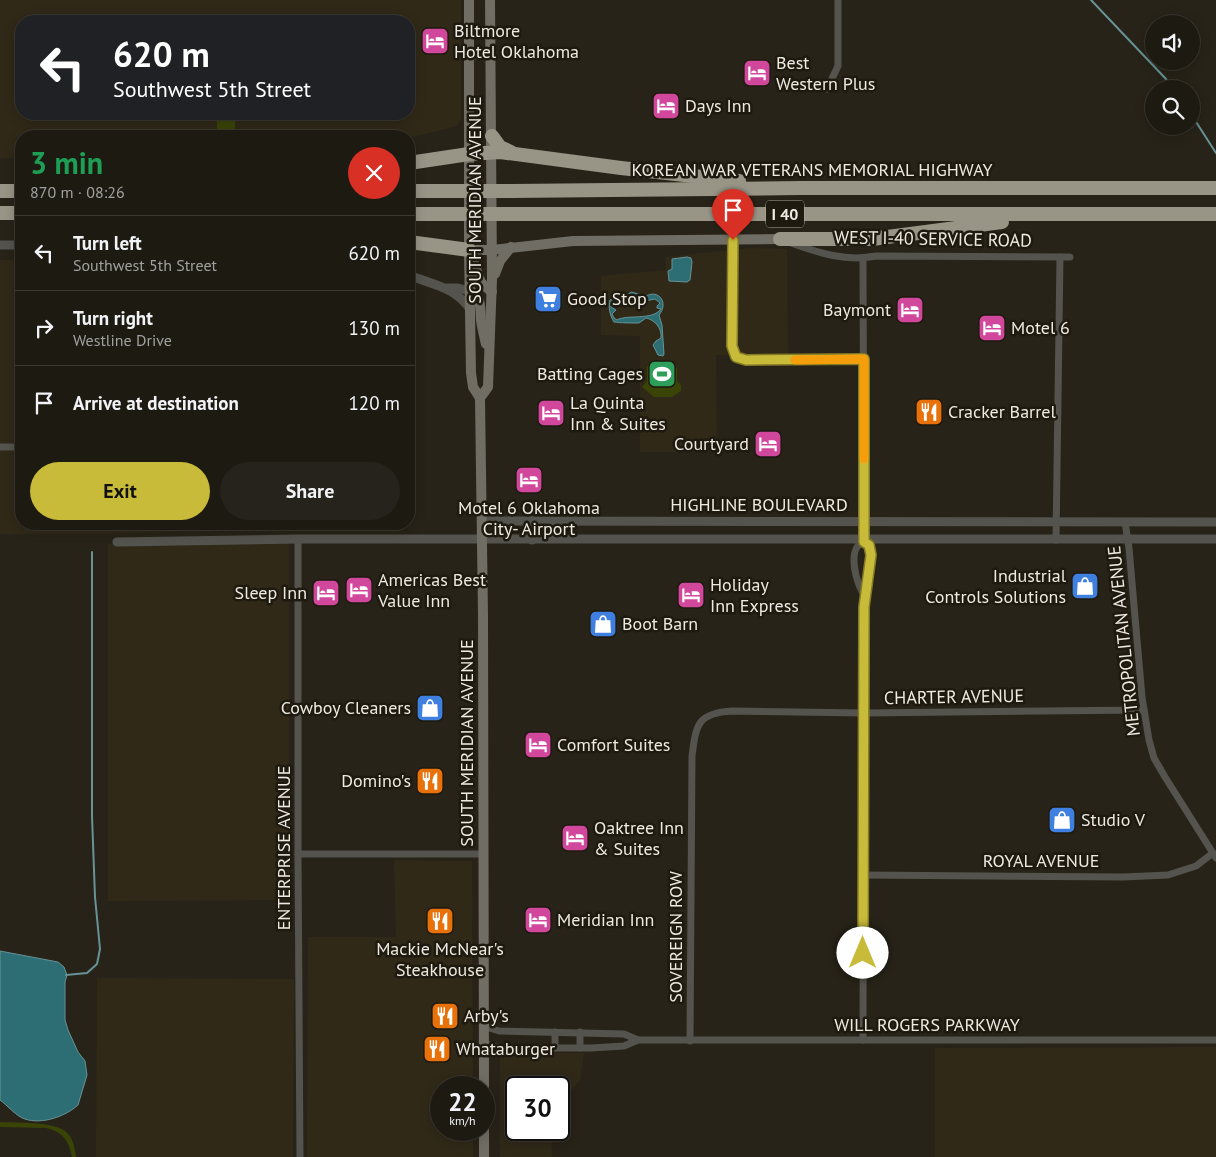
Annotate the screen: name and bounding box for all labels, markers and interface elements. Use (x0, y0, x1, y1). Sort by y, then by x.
map controls (1145, 15, 1200, 135)
button: sound (1145, 15, 1200, 70)
place label: Biltmore Hotel Oklahoma (454, 19, 579, 63)
hotel icon: Biltmore Hotel Oklahoma (420, 26, 450, 56)
text: 620 m (113, 31, 210, 77)
icon: left (30, 35, 95, 100)
place label: Best Western Plus (776, 51, 875, 95)
hotel icon: Best Western Plus (742, 58, 772, 88)
text: Southwest 5th Street (113, 75, 311, 103)
button: search (1145, 80, 1200, 135)
hotel icon: Days Inn (651, 91, 681, 121)
place label: Days Inn (685, 94, 751, 117)
street label: SOUTH MERIDIAN AVENUE (463, 96, 486, 304)
text: 3 min (30, 143, 103, 182)
button: close (348, 147, 400, 199)
street label: KOREAN WAR VETERANS MEMORIAL HIGHWAY (631, 158, 993, 181)
text: 870 m · 08:26 (30, 182, 125, 202)
pin (712, 189, 754, 240)
icon: arrive (719, 196, 747, 224)
road number: I 40 (766, 200, 804, 228)
street label: WEST I-40 SERVICE ROAD (834, 225, 1032, 252)
text: Turn left (73, 231, 142, 255)
icon: left (30, 239, 58, 267)
text: 620 m (348, 241, 400, 265)
text: Southwest 5th Street (73, 255, 217, 275)
supermarket icon: Good Stop (533, 284, 563, 314)
place label: Good Stop (567, 287, 647, 310)
hotel icon: Baymont (895, 295, 925, 325)
place label: Baymont (823, 298, 891, 321)
text: Turn right (73, 306, 153, 330)
hotel icon: Motel 6 (977, 313, 1007, 343)
icon: right (30, 314, 58, 342)
text: 130 m (348, 316, 400, 340)
place label: Motel 6 (1011, 316, 1070, 339)
text: Westline Drive (73, 330, 172, 350)
sports icon: Batting Cages (647, 359, 677, 389)
place label: Batting Cages (537, 362, 643, 385)
icon: arrive (30, 389, 58, 417)
text: Arrive at destination (73, 391, 239, 415)
text: 120 m (348, 391, 400, 415)
place label: La Quinta Inn & Suites (570, 391, 666, 435)
restaurant icon: Cracker Barrel (914, 397, 944, 427)
hotel icon: La Quinta Inn & Suites (536, 398, 566, 428)
place label: Cracker Barrel (948, 400, 1056, 423)
hotel icon: Courtyard (753, 429, 783, 459)
place label: Courtyard (674, 432, 749, 455)
button: Exit (30, 462, 210, 520)
button: Share (220, 462, 400, 520)
hotel icon: Motel 6 Oklahoma City- Airport (514, 465, 544, 495)
street label: HIGHLINE BOULEVARD (670, 493, 848, 516)
place label: Motel 6 Oklahoma City- Airport (458, 496, 600, 540)
street label: METROPOLITAN AVENUE (1102, 545, 1145, 737)
place label: Industrial Controls Solutions (925, 564, 1067, 608)
place label: Americas Best Value Inn (377, 568, 486, 612)
shop icon: Industrial Controls Solutions (1070, 571, 1100, 601)
place label: Holiday Inn Express (710, 573, 799, 617)
hotel icon: Americas Best Value Inn (344, 575, 374, 605)
hotel icon: Sleep Inn (311, 578, 341, 608)
hotel icon: Holiday Inn Express (676, 580, 706, 610)
place label: Sleep Inn (235, 581, 307, 604)
shop icon: Boot Barn (588, 609, 618, 639)
place label: Boot Barn (622, 612, 698, 635)
street label: SOUTH MERIDIAN AVENUE (455, 639, 478, 847)
street label: CHARTER AVENUE (884, 684, 1024, 709)
shop icon: Cowboy Cleaners (415, 693, 445, 723)
place label: Cowboy Cleaners (281, 696, 411, 719)
hotel icon: Comfort Suites (523, 730, 553, 760)
place label: Comfort Suites (557, 733, 670, 756)
street label: ENTERPRISE AVENUE (272, 766, 295, 930)
restaurant icon: Domino's (415, 766, 445, 796)
place label: Domino's (341, 769, 411, 792)
shop icon: Studio V (1047, 805, 1077, 835)
place label: Studio V (1081, 808, 1146, 831)
place label: Oaktree Inn & Suites (594, 816, 684, 860)
hotel icon: Oaktree Inn & Suites (560, 823, 590, 853)
street label: ROYAL AVENUE (983, 849, 1099, 872)
street label: SOVEREIGN ROW (664, 871, 687, 1003)
hotel icon: Meridian Inn (523, 905, 553, 935)
restaurant icon: Mackie McNear's Steakhouse (425, 906, 455, 936)
place label: Meridian Inn (557, 908, 654, 931)
position arrow (836, 926, 888, 978)
place label: Mackie McNear's Steakhouse (376, 937, 504, 981)
restaurant icon: Arby's (430, 1001, 460, 1031)
place label: Arby's (464, 1004, 509, 1027)
street label: WILL ROGERS PARKWAY (834, 1013, 1020, 1036)
restaurant icon: Whataburger (422, 1034, 452, 1064)
place label: Whataburger (456, 1037, 555, 1060)
speed limit sign: 30 (505, 1076, 570, 1141)
text: 22 (448, 1086, 477, 1118)
text: km/h (449, 1113, 476, 1128)

